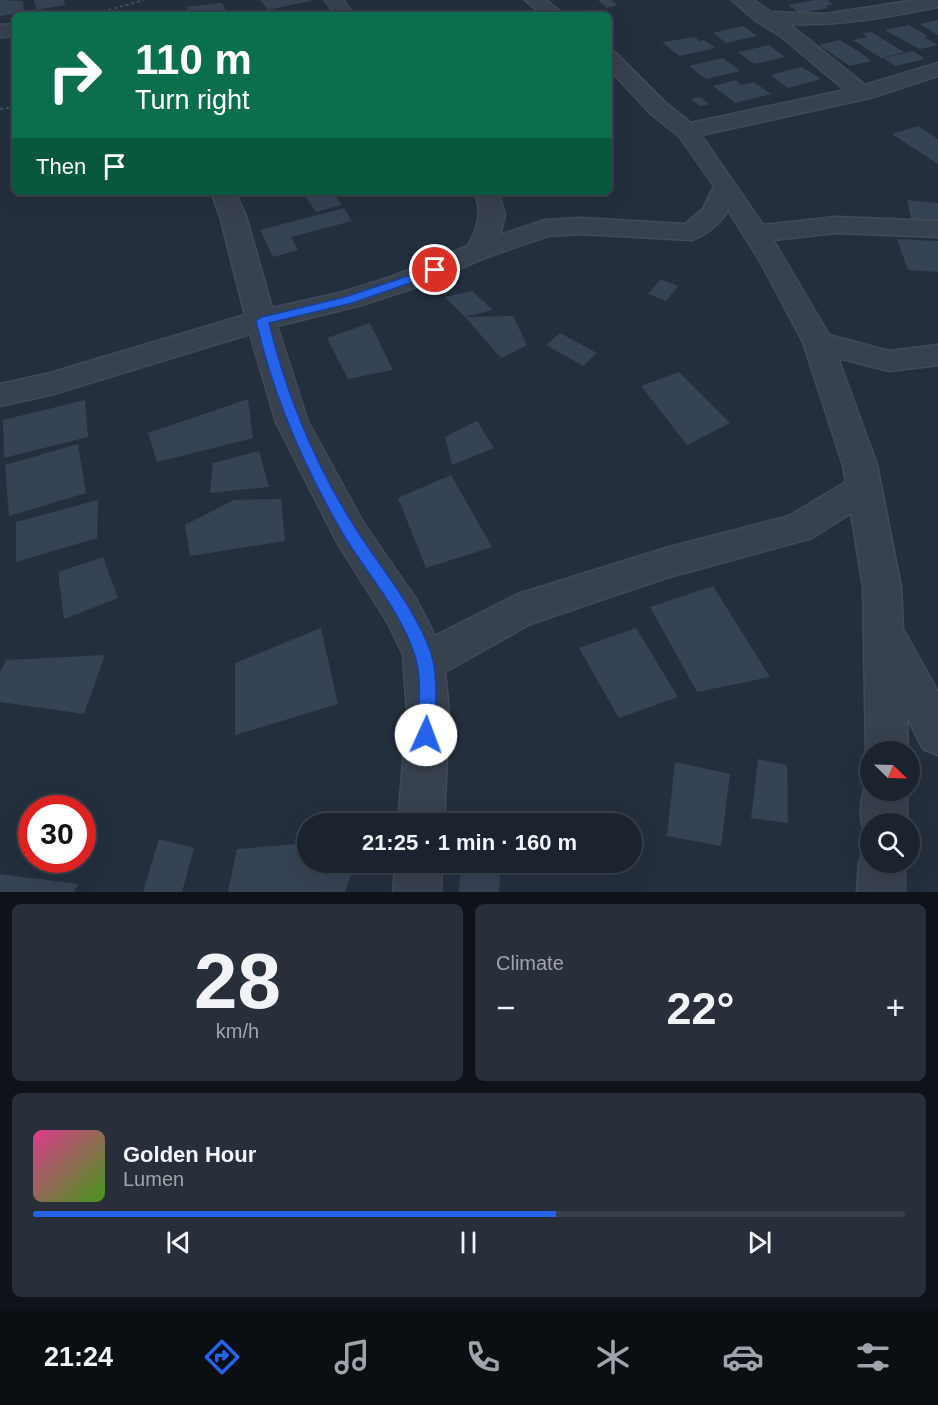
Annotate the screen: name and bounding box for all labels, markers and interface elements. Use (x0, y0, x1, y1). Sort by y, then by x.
icon: right (36, 36, 114, 114)
text: 110 m (135, 36, 252, 83)
text: Turn right (135, 85, 250, 115)
icon: arrive (98, 150, 131, 183)
text: Then (36, 154, 86, 179)
pin (409, 244, 460, 295)
icon: arrive (418, 253, 451, 286)
position arrow (394, 703, 458, 767)
north arrow (860, 741, 920, 801)
map controls (860, 741, 920, 873)
speed limit sign: 30 (18, 795, 96, 873)
button: search (860, 813, 920, 873)
text: 21:25 · 1 min · 160 m (362, 830, 577, 855)
text: 28 (194, 937, 281, 1025)
text: Climate (496, 952, 564, 974)
text: 22° (666, 983, 735, 1034)
text: − (496, 989, 515, 1026)
text: + (886, 989, 905, 1026)
text: km/h (216, 1020, 259, 1042)
text: Golden Hour (123, 1142, 256, 1167)
text: Lumen (123, 1168, 184, 1190)
icon: previous (162, 1226, 195, 1259)
icon: pause (452, 1226, 485, 1259)
icon: next (743, 1226, 776, 1259)
icon: directions (201, 1336, 243, 1378)
icon: music (331, 1336, 373, 1378)
icon: phone (462, 1336, 504, 1378)
icon: climate (592, 1336, 634, 1378)
icon: car (722, 1336, 764, 1378)
icon: filters (852, 1336, 894, 1378)
text: 21:24 (44, 1342, 113, 1372)

